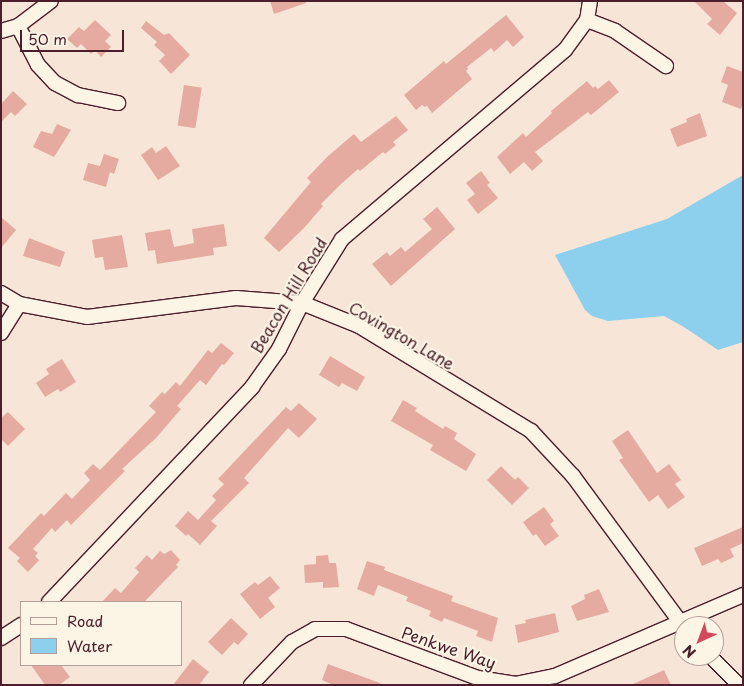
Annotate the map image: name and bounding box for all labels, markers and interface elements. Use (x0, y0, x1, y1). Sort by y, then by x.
scale bar (22, 20, 126, 52)
text: 50 m (28, 27, 67, 50)
street label: Beacon Hill Road (246, 234, 330, 356)
street label: Covington Lane (346, 297, 458, 373)
legend (20, 601, 182, 666)
text: Road (67, 609, 103, 632)
north arrow (674, 616, 724, 666)
street label: Penkwe Way (400, 622, 498, 672)
text: Water (67, 634, 112, 657)
text: N (678, 640, 700, 663)

